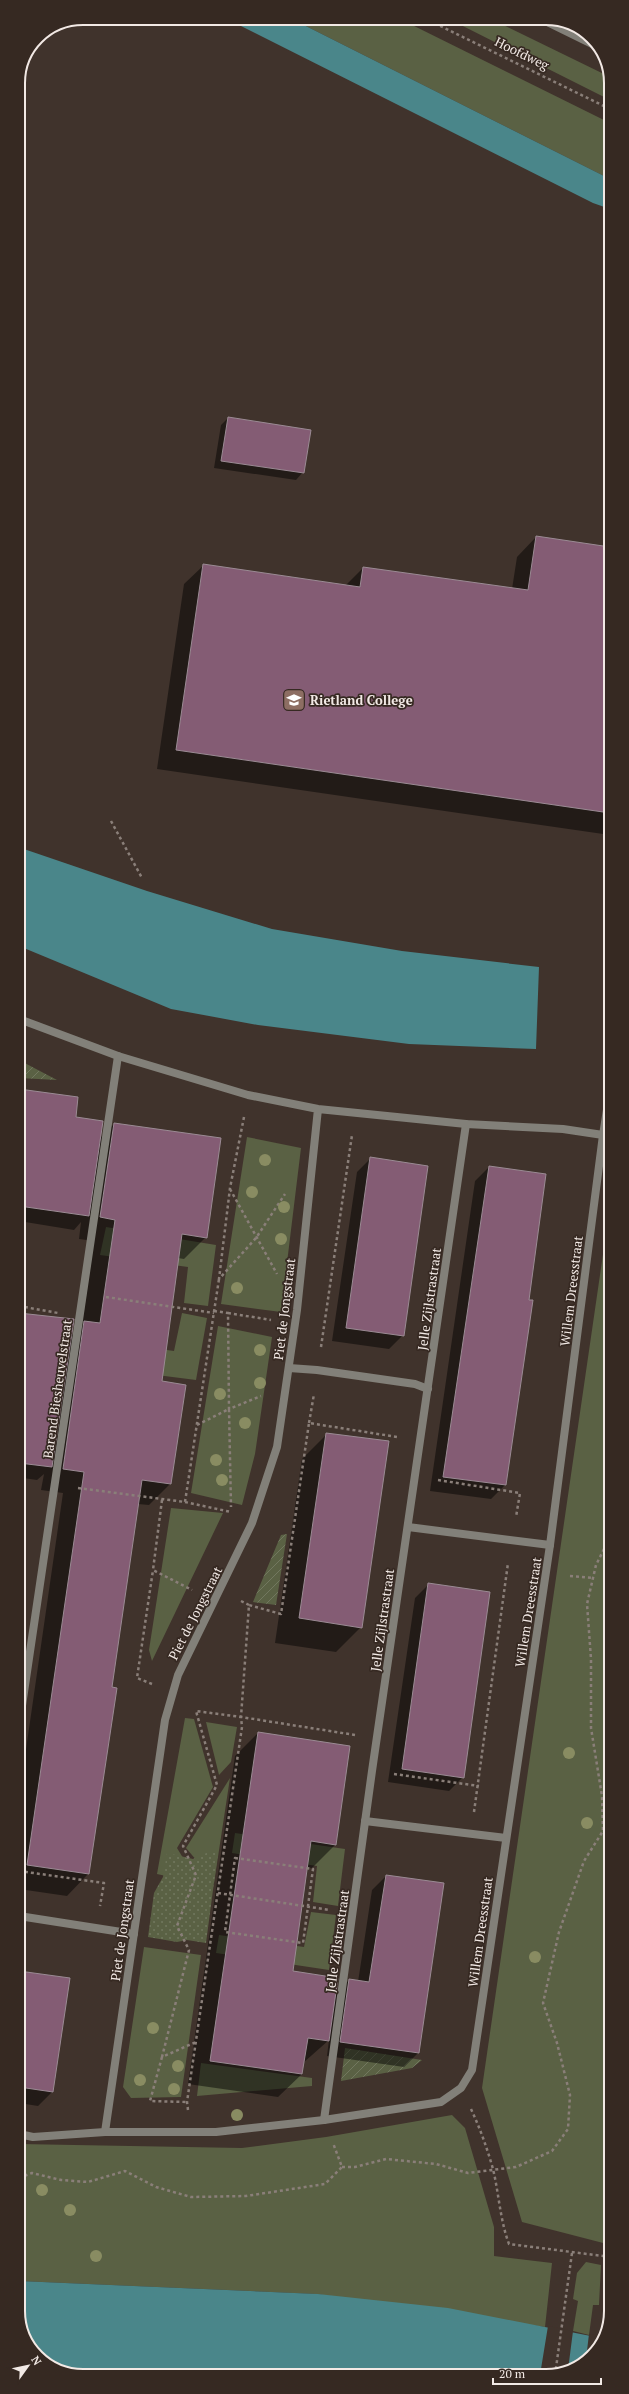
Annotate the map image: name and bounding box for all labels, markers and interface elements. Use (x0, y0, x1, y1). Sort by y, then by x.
street label: Hoofdweg (492, 32, 552, 74)
school or university icon: Rietland College (281, 687, 307, 713)
place label: Rietland College (310, 691, 413, 709)
street label: Willem Dreesstraat (555, 1235, 587, 1347)
street label: Jelle Zijlstrastraat (413, 1246, 445, 1351)
street label: Piet de Jongstraat (269, 1257, 299, 1361)
street label: Barend Biesheuvelstraat (38, 1318, 76, 1460)
street label: Willem Dreesstraat (510, 1556, 546, 1668)
street label: Piet de Jongstraat (164, 1563, 226, 1663)
street label: Jelle Zijlstrastraat (366, 1567, 398, 1672)
street label: Willem Dreesstraat (463, 1876, 497, 1988)
street label: Piet de Jongstraat (106, 1878, 138, 1982)
street label: Jelle Zijlstrastraat (321, 1888, 353, 1993)
north arrow (8, 2346, 48, 2386)
text: N (28, 2353, 45, 2368)
scale bar (493, 2360, 601, 2386)
text: 20 m (499, 2366, 526, 2381)

